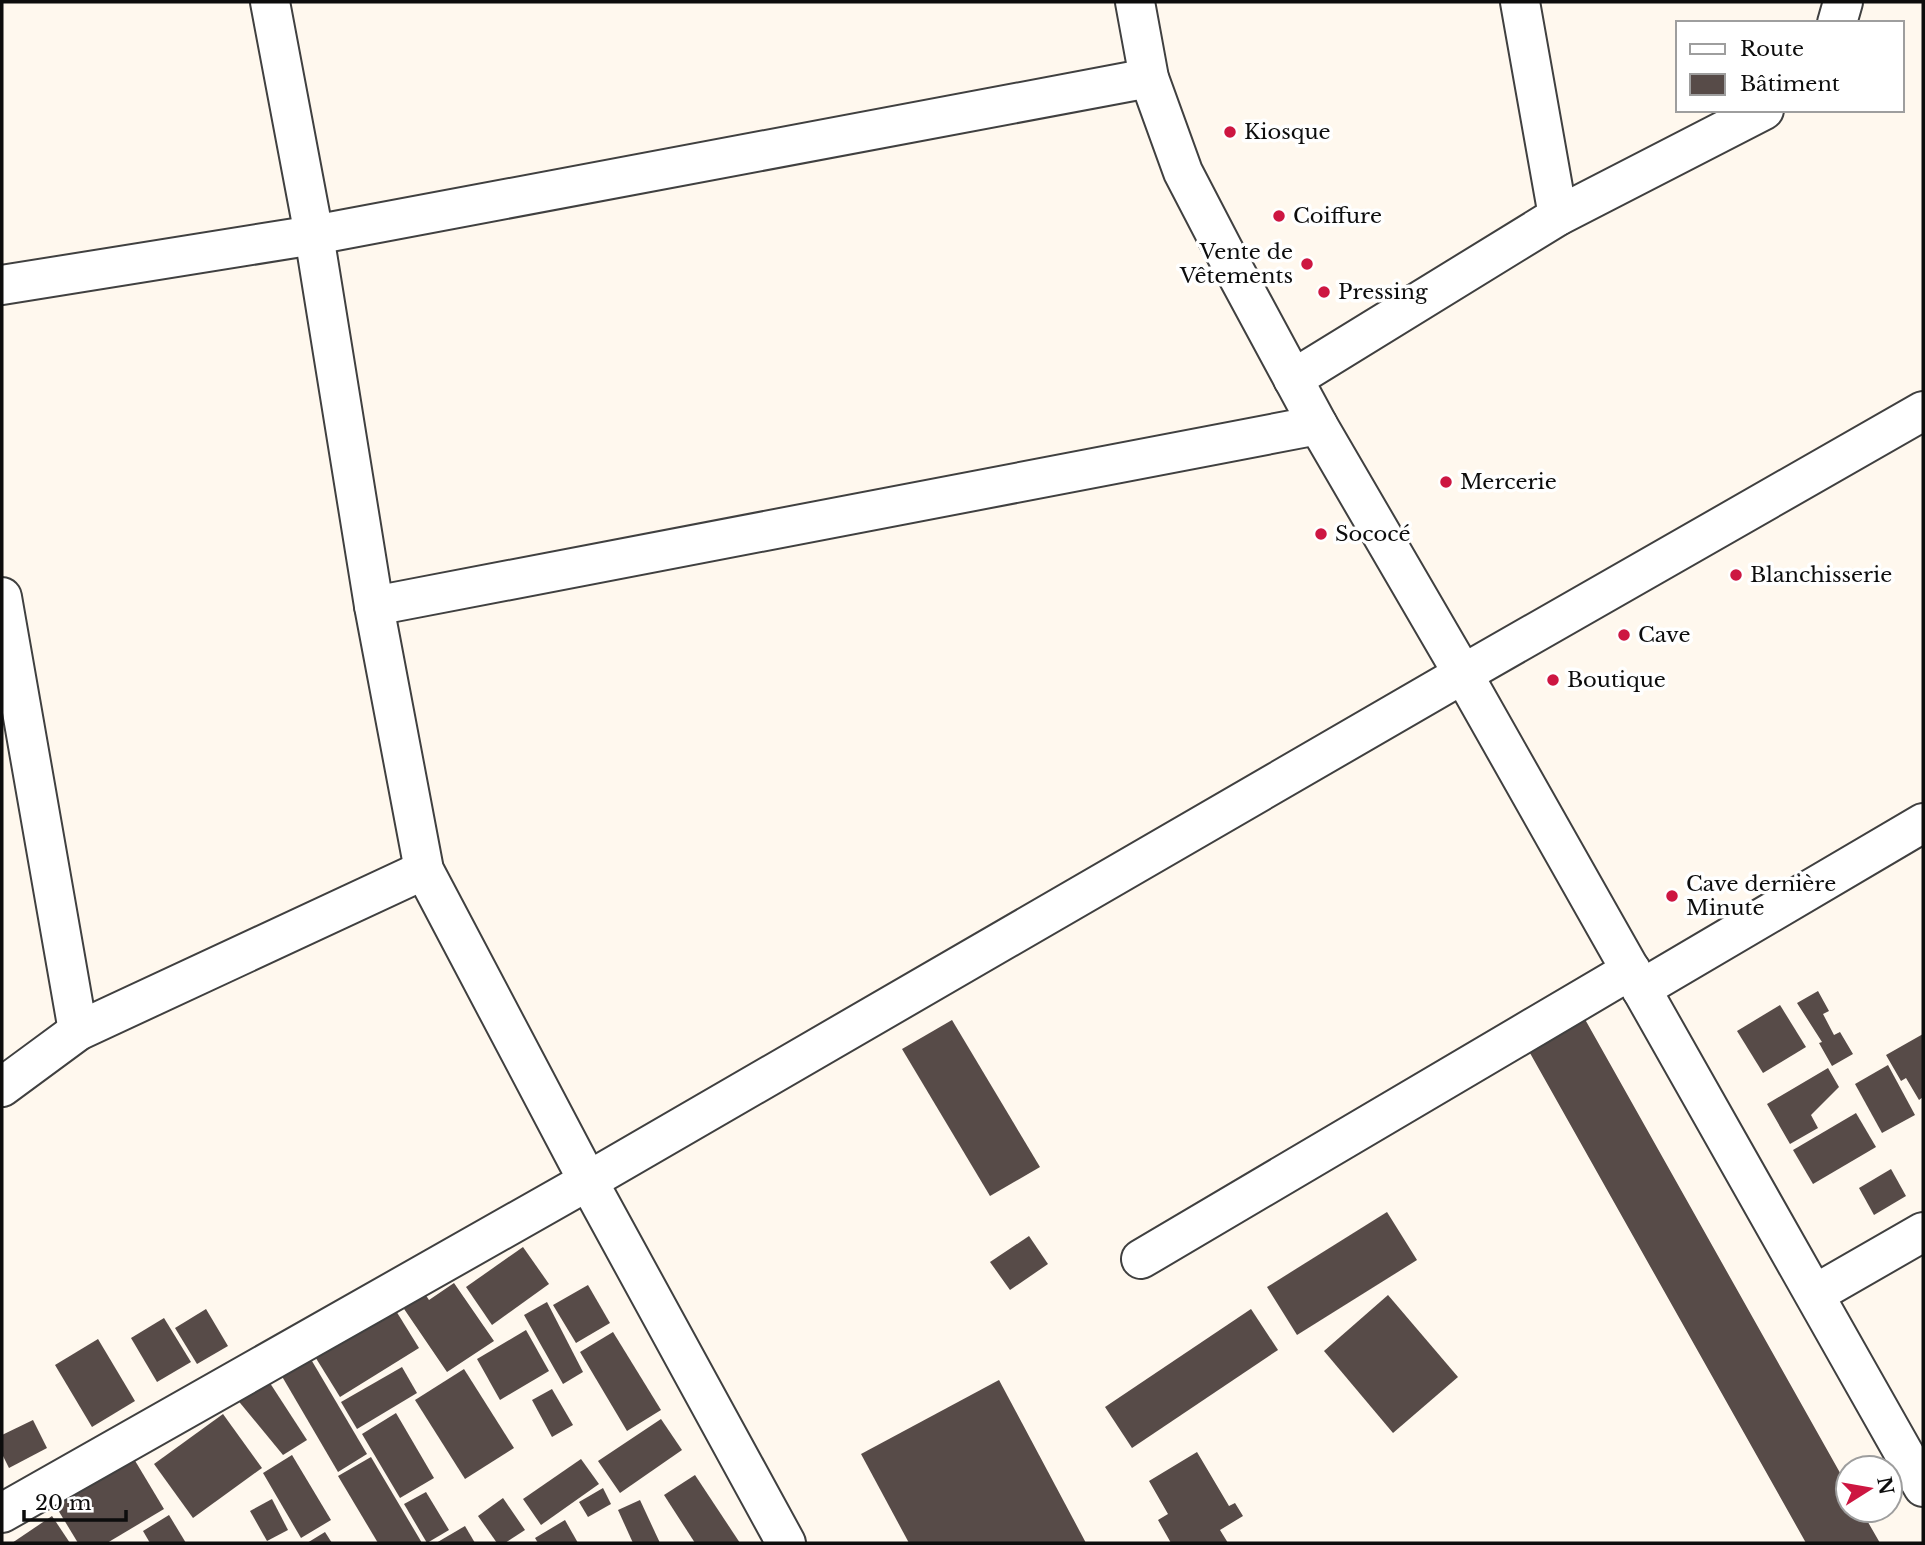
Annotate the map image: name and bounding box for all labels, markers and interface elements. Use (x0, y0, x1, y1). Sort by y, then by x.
legend (1676, 21, 1904, 112)
text: Route (1740, 36, 1804, 62)
text: Bâtiment (1740, 71, 1840, 97)
place label: Kiosque (1244, 119, 1331, 145)
marker: Kiosque (1222, 124, 1238, 140)
place label: Coiffure (1293, 203, 1382, 229)
marker: Coiffure (1271, 208, 1287, 224)
place label: Vente de Vêtements (1179, 239, 1293, 289)
marker: Vente de Vêtements (1299, 256, 1315, 272)
place label: Pressing (1338, 279, 1428, 305)
marker: Pressing (1316, 284, 1332, 300)
place label: Mercerie (1460, 469, 1557, 495)
marker: Mercerie (1438, 474, 1454, 490)
place label: Sococé (1335, 521, 1411, 547)
marker: Sococé (1313, 526, 1329, 542)
place label: Blanchisserie (1750, 562, 1892, 588)
marker: Blanchisserie (1728, 567, 1744, 583)
place label: Cave (1638, 622, 1690, 648)
marker: Cave (1616, 627, 1632, 643)
place label: Boutique (1567, 667, 1666, 693)
marker: Boutique (1545, 672, 1561, 688)
place label: Cave dernière Minute (1686, 871, 1836, 921)
marker: Cave dernière Minute (1664, 888, 1680, 904)
north arrow (1834, 1454, 1904, 1524)
text: N (1872, 1475, 1898, 1497)
scale bar (24, 1478, 126, 1522)
text: 20 m (35, 1490, 92, 1516)

